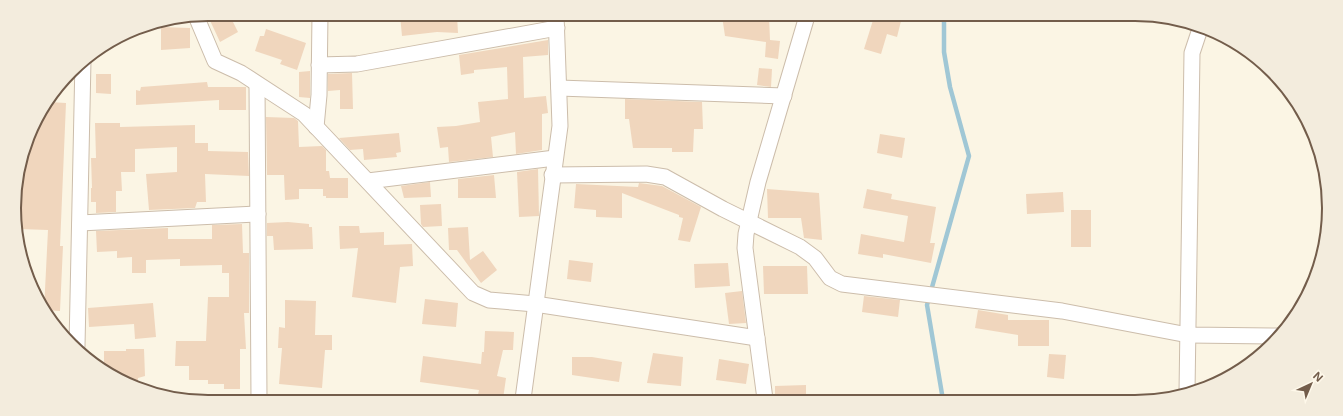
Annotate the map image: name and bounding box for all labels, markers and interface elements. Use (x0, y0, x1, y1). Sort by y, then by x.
north arrow (1291, 364, 1331, 404)
text: N (1310, 369, 1326, 385)

